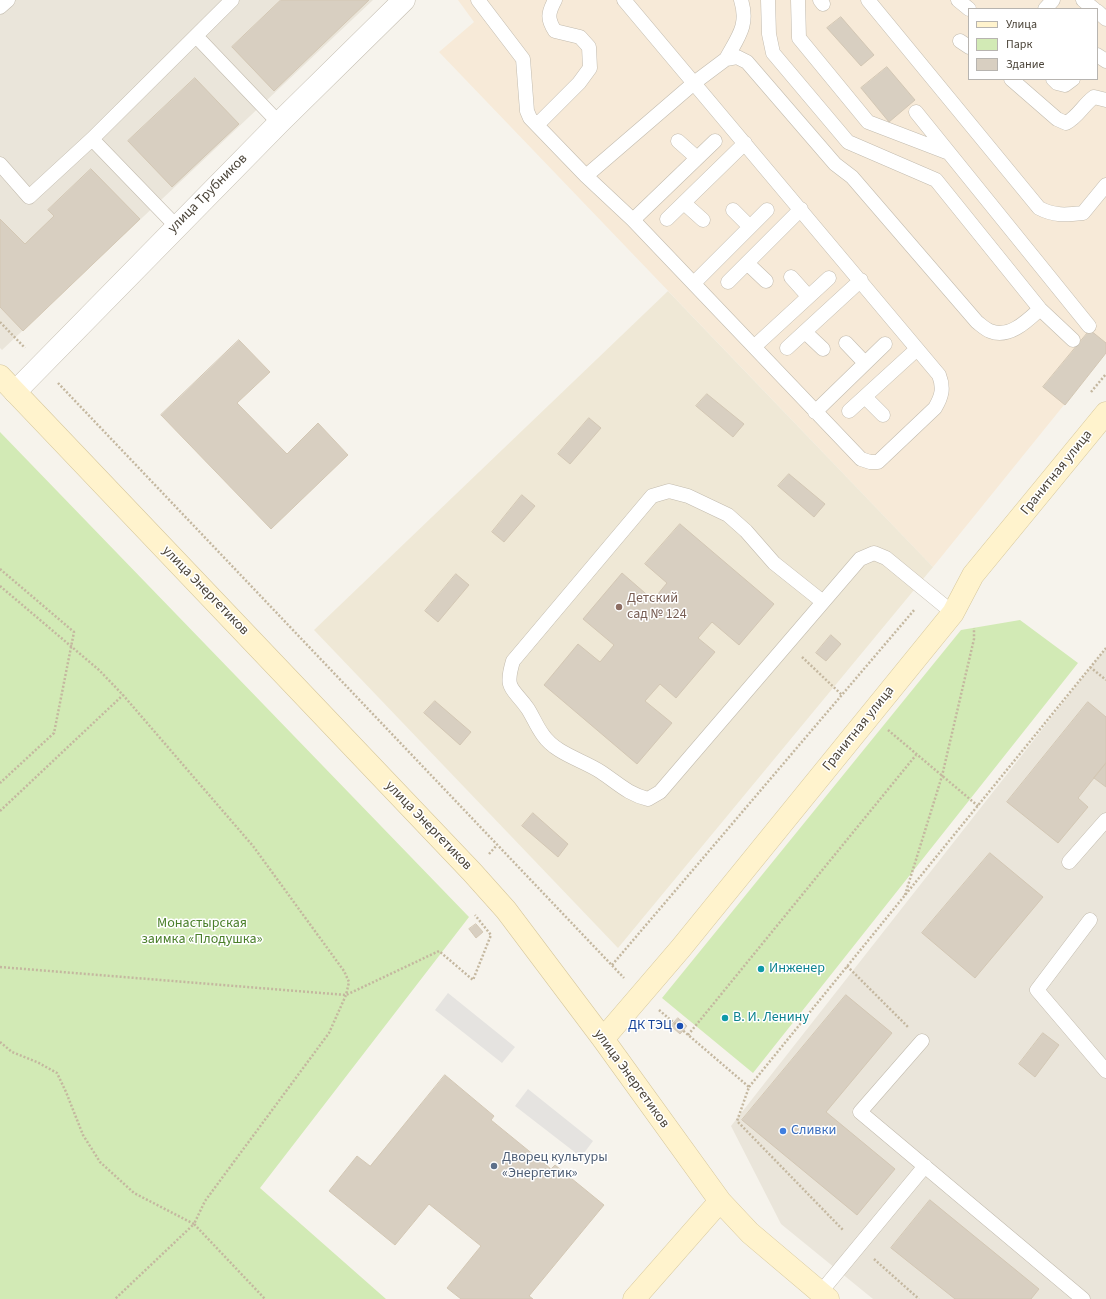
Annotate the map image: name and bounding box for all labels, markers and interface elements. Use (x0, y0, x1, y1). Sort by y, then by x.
legend (968, 8, 1098, 80)
text: Улица (1006, 16, 1037, 33)
text: Парк (1006, 36, 1032, 53)
text: Здание (1006, 56, 1045, 73)
street label: улица Трубников (165, 151, 251, 237)
street label: Гранитная улица (1018, 427, 1096, 519)
street label: улица Энергетиков (158, 543, 252, 639)
place label: Детский сад № 124 (627, 591, 687, 624)
marker: Детский сад № 124 (614, 602, 624, 612)
street label: Гранитная улица (820, 683, 898, 775)
street label: улица Энергетиков (381, 778, 475, 874)
park label: Монастырская заимка «Плодушка» (141, 916, 263, 948)
place label: Инженер (769, 961, 825, 977)
marker: Инженер (756, 964, 766, 974)
place label: В. И. Ленину (733, 1010, 809, 1026)
marker: В. И. Ленину (720, 1013, 730, 1023)
place label: ДК ТЭЦ (628, 1018, 672, 1034)
marker: ДК ТЭЦ (675, 1021, 685, 1031)
street label: улица Энергетиков (590, 1026, 672, 1132)
place label: Сливки (791, 1123, 836, 1139)
marker: Сливки (778, 1126, 788, 1136)
place label: Дворец культуры «Энергетик» (502, 1150, 608, 1182)
marker: Дворец культуры «Энергетик» (489, 1161, 499, 1171)

